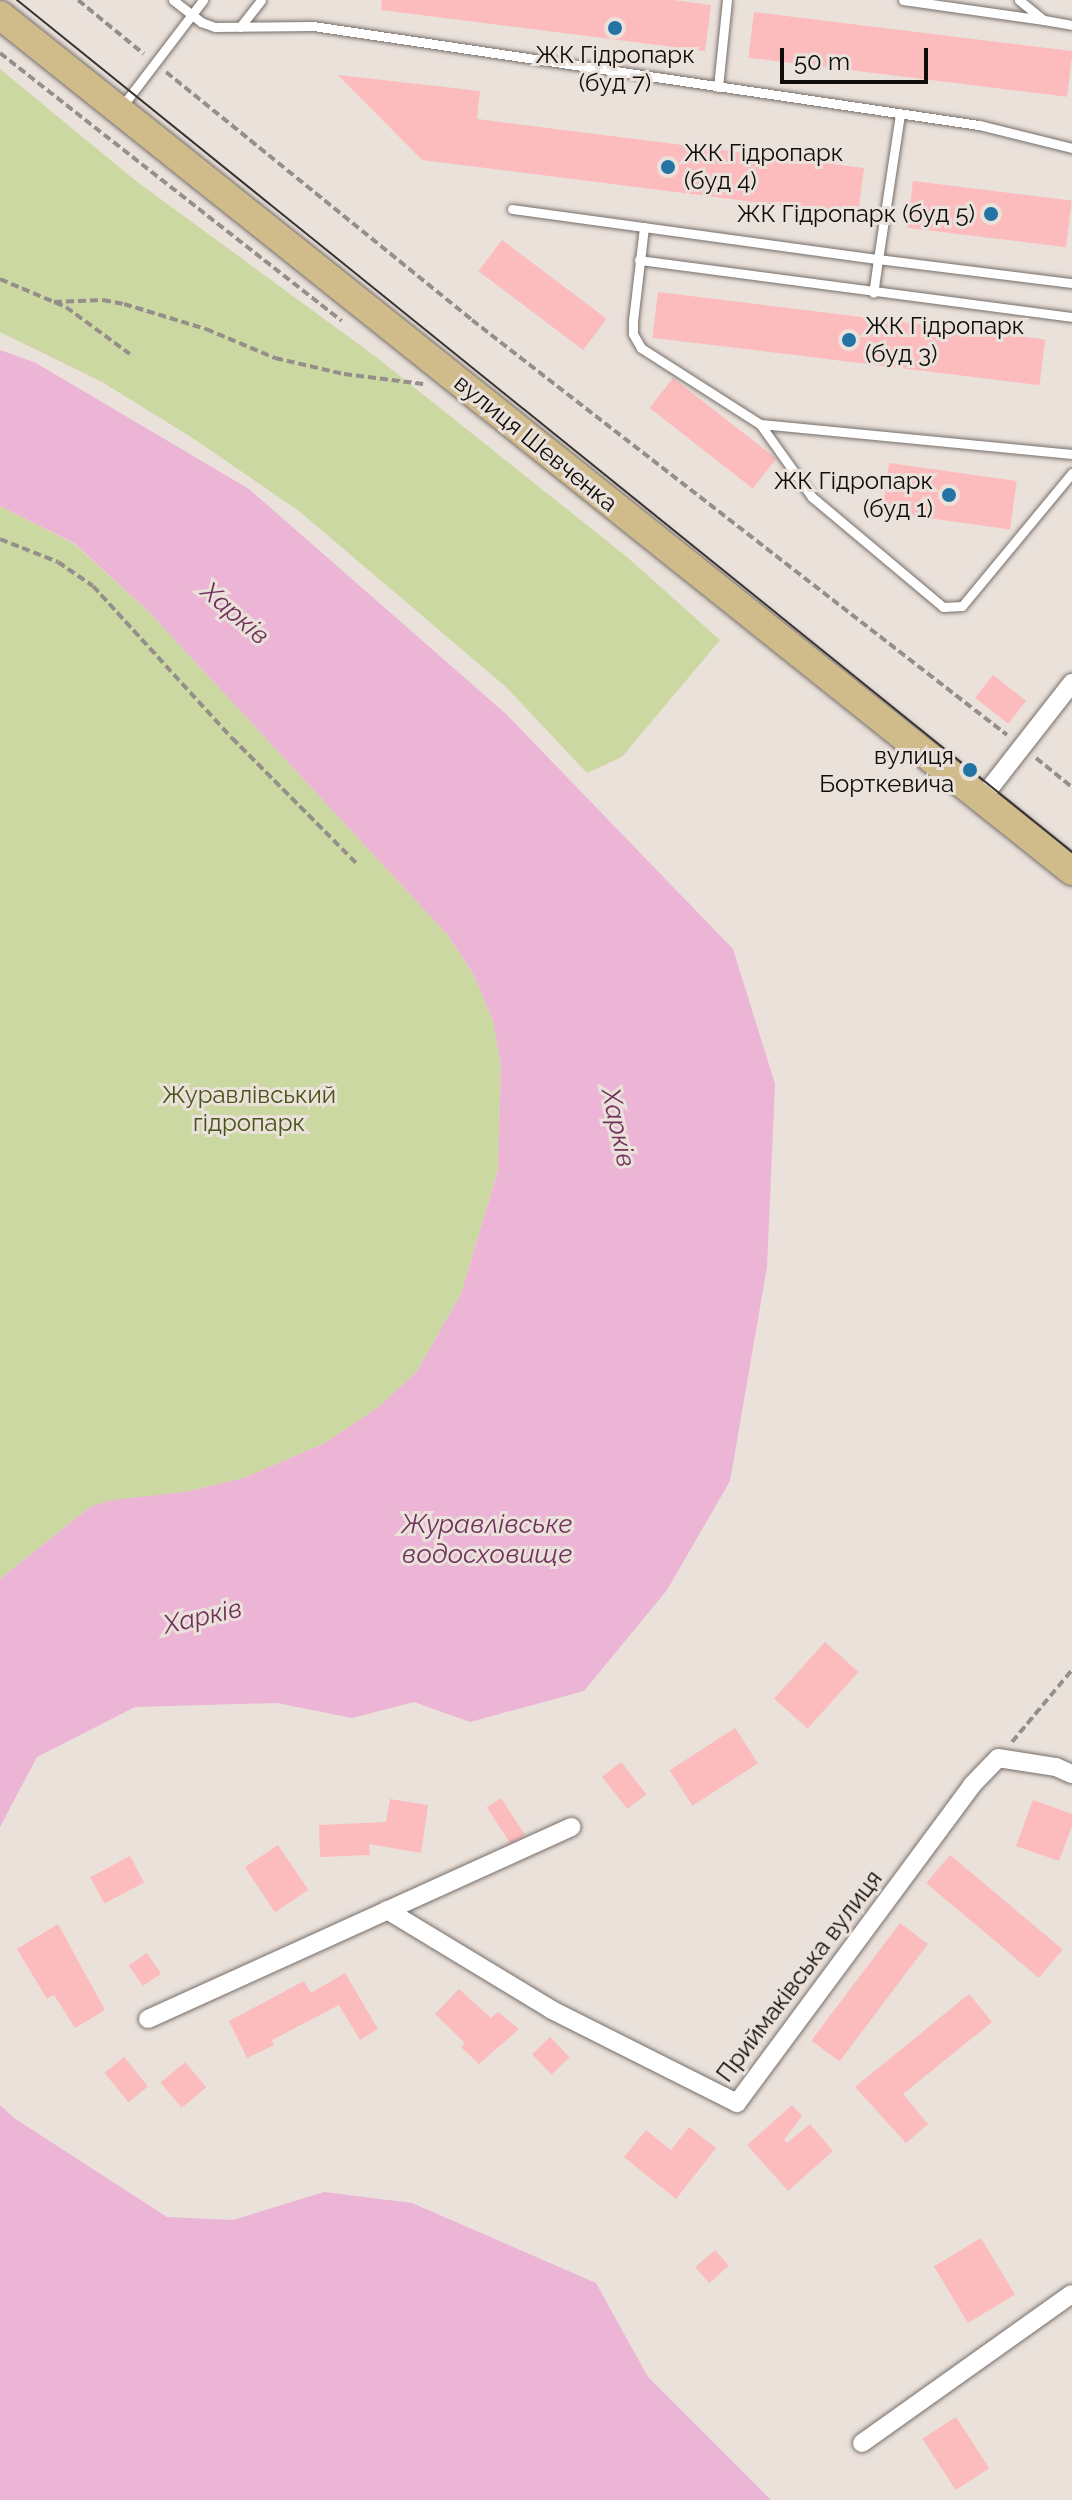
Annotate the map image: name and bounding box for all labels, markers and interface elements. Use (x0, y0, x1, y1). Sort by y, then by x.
marker: ЖК Гідропарк (буд 7) (606, 19, 624, 37)
scale bar (784, 32, 932, 82)
place label: ЖК Гідропарк (буд 7) (535, 41, 695, 97)
text: 50 m (794, 47, 850, 76)
place label: ЖК Гідропарк (буд 4) (684, 139, 844, 195)
marker: ЖК Гідропарк (буд 4) (659, 158, 677, 176)
place label: ЖК Гідропарк (буд 5) (737, 200, 975, 228)
marker: ЖК Гідропарк (буд 5) (982, 205, 1000, 223)
place label: ЖК Гідропарк (буд 3) (865, 312, 1025, 368)
marker: ЖК Гідропарк (буд 3) (840, 331, 858, 349)
street label: вулиця Шевченка (448, 368, 624, 518)
place label: ЖК Гідропарк (буд 1) (773, 467, 933, 523)
marker: ЖК Гідропарк (буд 1) (940, 486, 958, 504)
water label: Харків (195, 576, 275, 652)
place label: вулиця Борткевича (819, 742, 954, 798)
marker: вулиця Борткевича (961, 761, 979, 779)
park label: Журавлівський гідропарк (162, 1081, 336, 1137)
water label: Харків (594, 1086, 642, 1170)
water label: Журавлівське водосховище (401, 1509, 573, 1570)
water label: Харків (161, 1593, 245, 1641)
street label: Приймаківська вулиця (710, 1865, 888, 2087)

